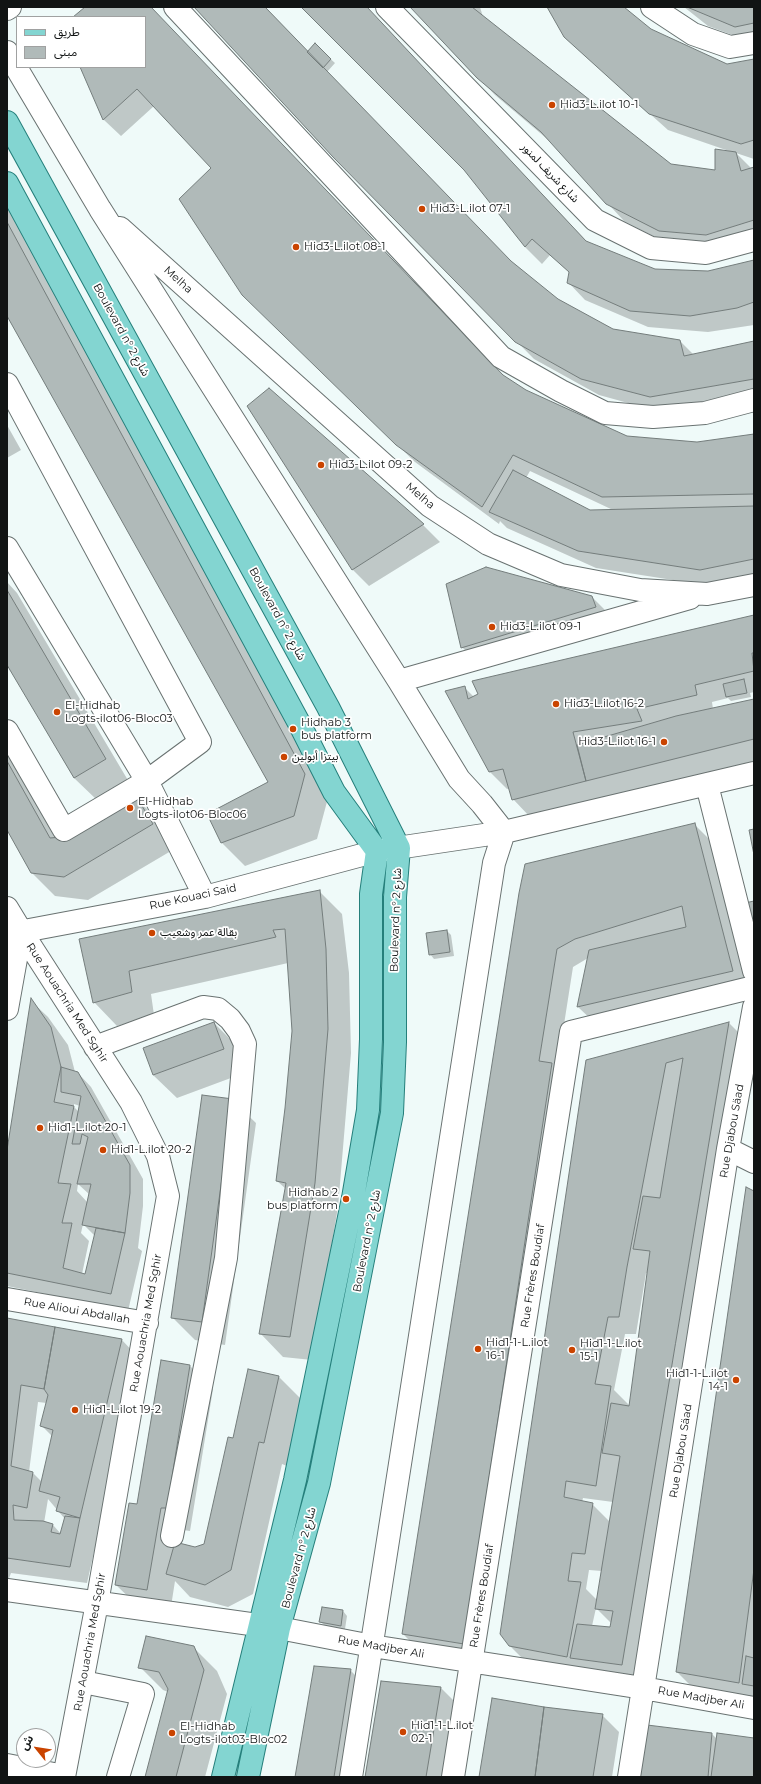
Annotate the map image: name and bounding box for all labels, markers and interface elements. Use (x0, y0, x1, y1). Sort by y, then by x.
legend (16, 16, 146, 68)
text: طريق (54, 24, 80, 39)
text: مبنى (54, 44, 77, 59)
place label: Hid3-L.ilot 10-1 (560, 98, 638, 112)
marker: Hid3-L.ilot 10-1 (547, 100, 557, 110)
street label: شارع شريف لمنور (518, 141, 582, 205)
place label: Hid3-L.ilot 07-1 (430, 202, 510, 216)
marker: Hid3-L.ilot 07-1 (417, 204, 427, 214)
place label: Hid3-L.ilot 08-1 (304, 240, 385, 254)
marker: Hid3-L.ilot 08-1 (291, 242, 301, 252)
street label: Melha (161, 264, 195, 296)
street label: Boulevard n° شارع 2 (90, 281, 152, 379)
place label: Hid3-L.ilot 09-2 (329, 458, 412, 472)
marker: Hid3-L.ilot 09-2 (316, 460, 326, 470)
street label: Melha (403, 480, 437, 512)
street label: Boulevard n° شارع 2 (246, 565, 308, 663)
place label: Hid3-L.ilot 09-1 (500, 620, 581, 634)
marker: Hid3-L.ilot 09-1 (487, 622, 497, 632)
place label: Hid3-L.ilot 16-2 (564, 697, 644, 711)
place label: El-Hidhab Logts-ilot06-Bloc03 (65, 699, 173, 725)
marker: Hid3-L.ilot 16-2 (551, 699, 561, 709)
marker: El-Hidhab Logts-ilot06-Bloc03 (52, 707, 62, 717)
place label: Hidhab 3 bus platform (301, 716, 372, 742)
marker: Hidhab 3 bus platform (288, 724, 298, 734)
place label: Hid3-L.ilot 16-1 (578, 735, 656, 749)
marker: Hid3-L.ilot 16-1 (659, 737, 669, 747)
place label: بيتزا أبولين (292, 750, 338, 764)
marker: بيتزا أبولين (279, 752, 289, 762)
place label: El-Hidhab Logts-ilot06-Bloc06 (138, 795, 246, 821)
marker: El-Hidhab Logts-ilot06-Bloc06 (125, 803, 135, 813)
street label: Boulevard n° شارع 2 (388, 868, 404, 972)
street label: Rue Kouaci Said (148, 881, 238, 913)
place label: بقالة عمر وشعيب (160, 926, 237, 940)
marker: بقالة عمر وشعيب (147, 928, 157, 938)
street label: Rue Aouachria Med Sghir (23, 941, 111, 1065)
street label: Rue Djabou Säad (717, 1083, 747, 1179)
place label: Hid1-L.ilot 20-1 (48, 1121, 126, 1135)
marker: Hid1-L.ilot 20-1 (35, 1123, 45, 1133)
place label: Hid1-L.ilot 20-2 (111, 1143, 192, 1157)
marker: Hid1-L.ilot 20-2 (98, 1145, 108, 1155)
place label: Hidhab 2 bus platform (267, 1186, 338, 1212)
street label: Boulevard n° شارع 2 (351, 1189, 383, 1293)
marker: Hidhab 2 bus platform (341, 1194, 351, 1204)
street label: Rue Frères Boudiaf (518, 1223, 548, 1329)
street label: Rue Aouachria Med Sghir (127, 1253, 165, 1393)
street label: Rue Alioui Abdallah (23, 1295, 131, 1327)
place label: Hid1-1-L.ilot 16-1 (486, 1336, 548, 1362)
place label: Hid1-1-L.ilot 15-1 (580, 1337, 642, 1363)
marker: Hid1-1-L.ilot 16-1 (473, 1344, 483, 1354)
marker: Hid1-1-L.ilot 15-1 (567, 1345, 577, 1355)
place label: Hid1-1-L.ilot 14-1 (666, 1367, 728, 1393)
marker: Hid1-1-L.ilot 14-1 (731, 1375, 741, 1385)
place label: Hid1-L.ilot 19-2 (83, 1403, 161, 1417)
street label: Rue Djabou Säad (667, 1403, 695, 1499)
marker: Hid1-L.ilot 19-2 (70, 1405, 80, 1415)
street label: Boulevard n° شارع 2 (279, 1506, 319, 1610)
street label: Rue Frères Boudiaf (467, 1543, 497, 1649)
street label: Rue Aouachria Med Sghir (71, 1572, 109, 1712)
street label: Rue Madjber Ali (337, 1633, 425, 1661)
street label: Rue Madjber Ali (657, 1684, 745, 1712)
place label: Hid1-1-L.ilot 02-1 (411, 1719, 473, 1745)
place label: El-Hidhab Logts-ilot03-Bloc02 (180, 1720, 287, 1746)
marker: Hid1-1-L.ilot 02-1 (398, 1727, 408, 1737)
north arrow (16, 1728, 56, 1768)
marker: El-Hidhab Logts-ilot03-Bloc02 (167, 1728, 177, 1738)
text: ش (17, 1732, 36, 1753)

